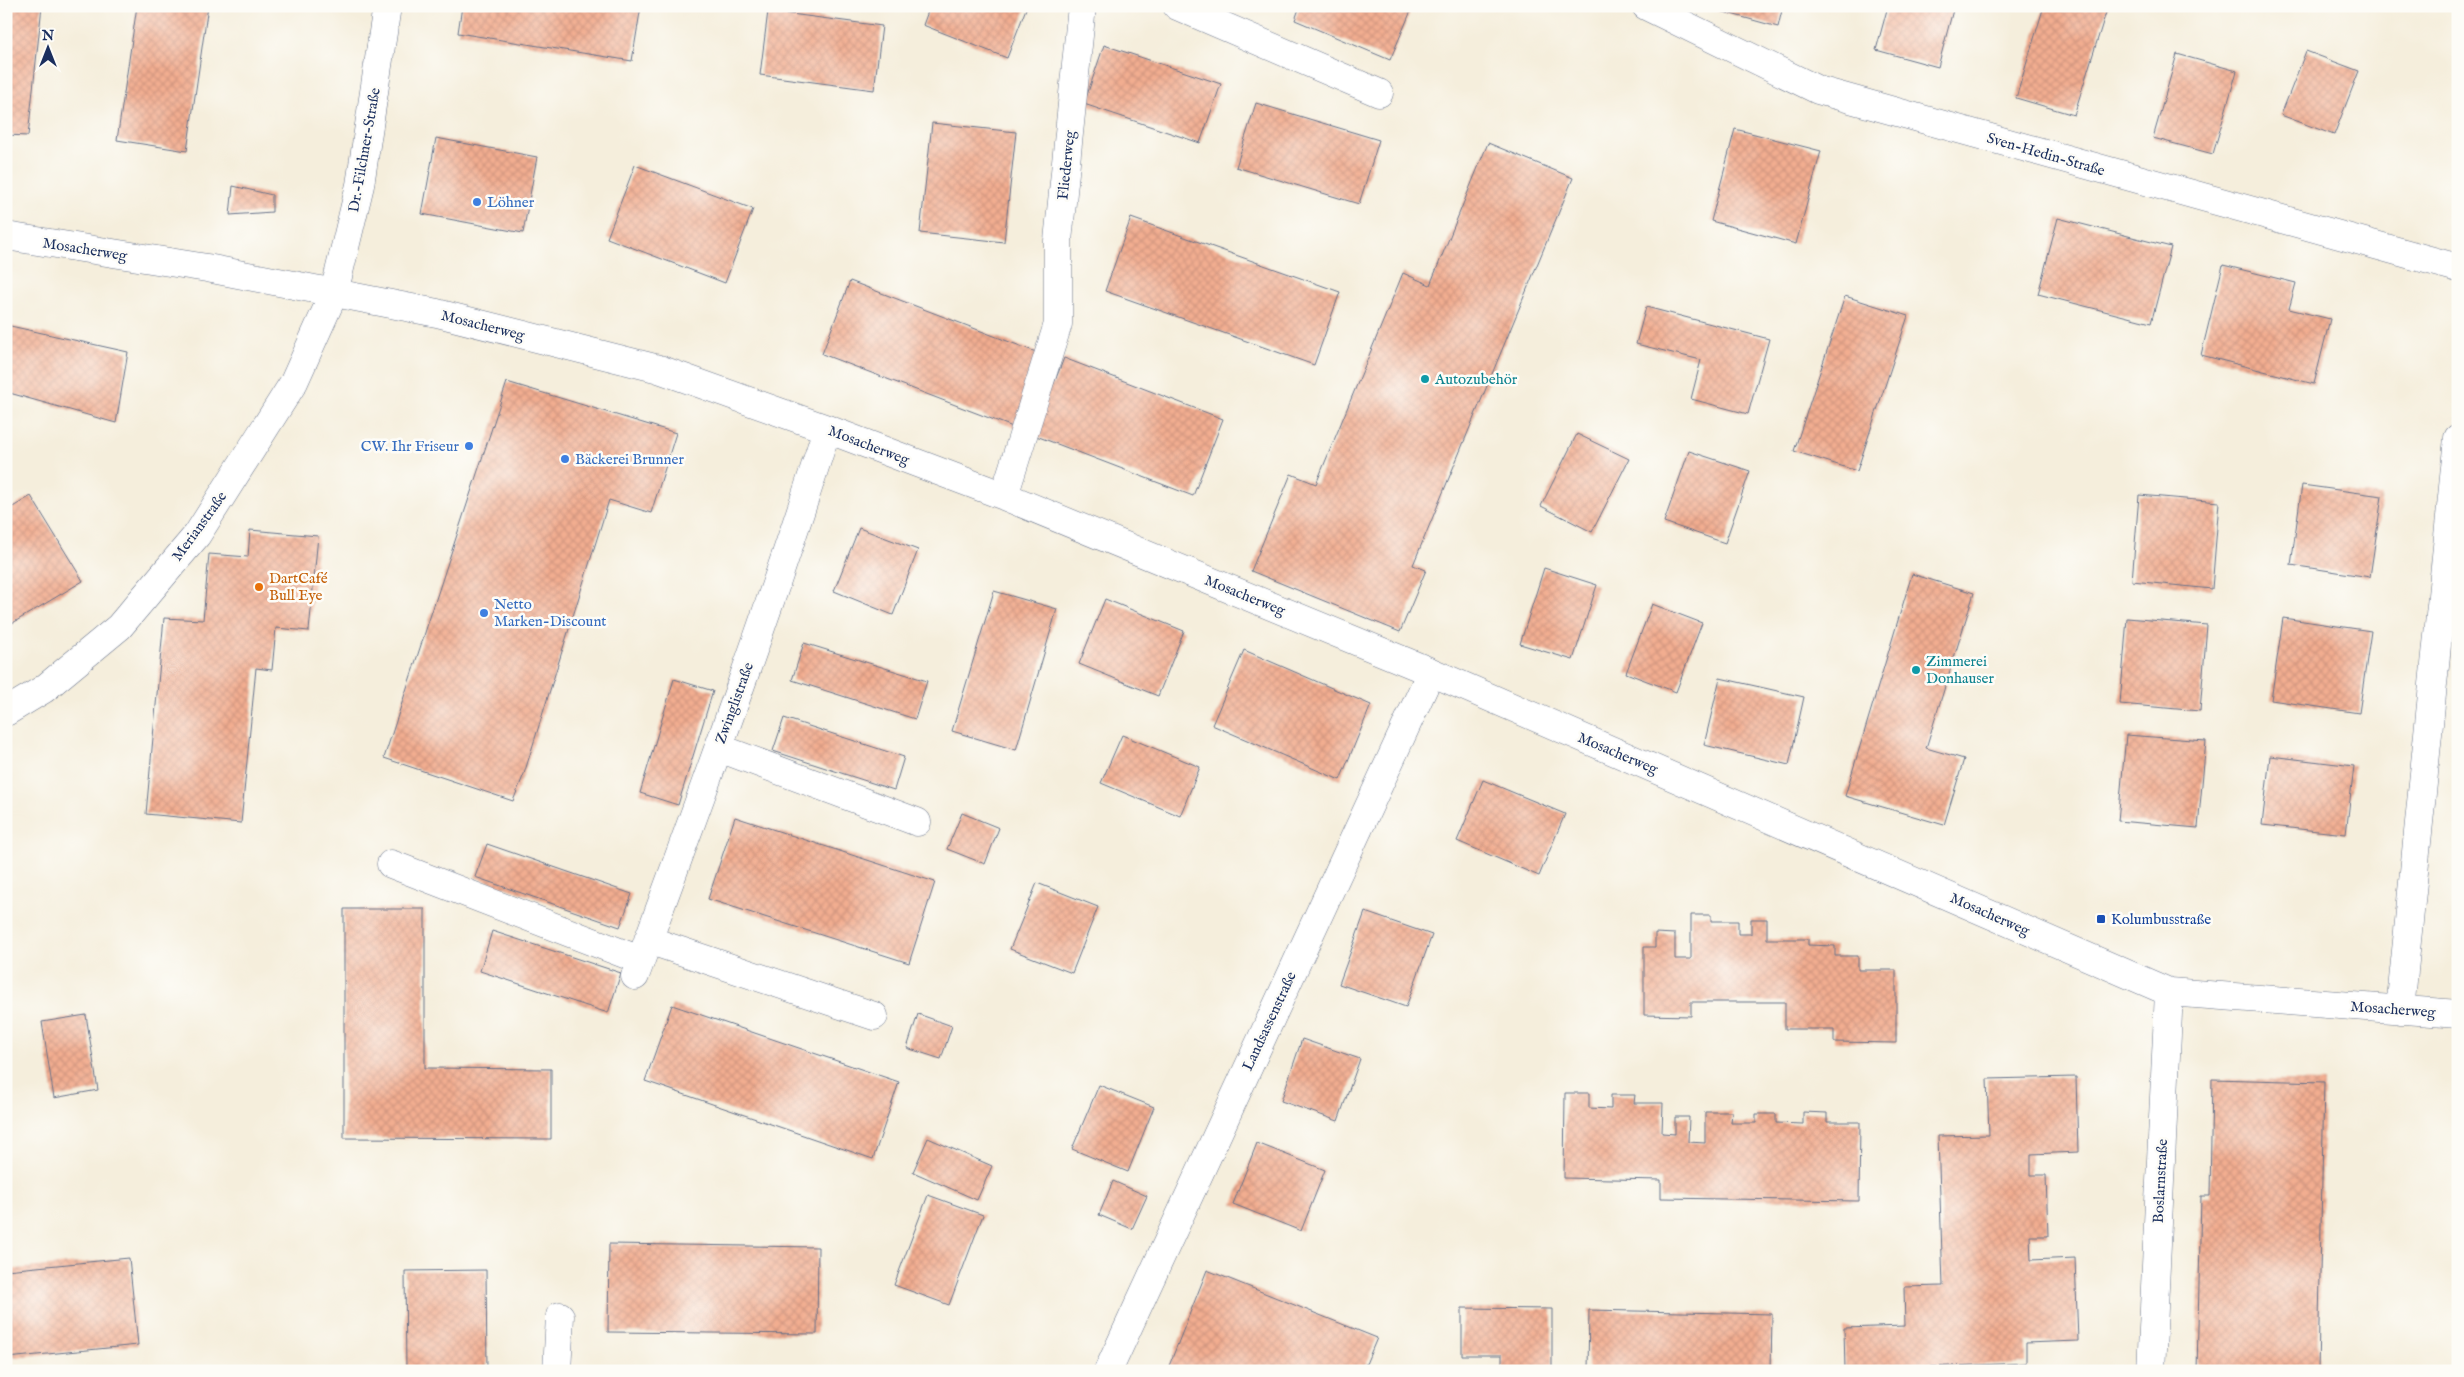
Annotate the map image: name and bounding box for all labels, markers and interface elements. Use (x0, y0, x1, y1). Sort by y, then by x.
north arrow (22, 22, 72, 72)
text: N (41, 27, 54, 45)
street label: Dr.-Filchner-Straße (344, 86, 385, 214)
street label: Fliederweg (1053, 129, 1080, 201)
street label: Sven-Hedin-Straße (1985, 129, 2107, 180)
place label: Löhner (487, 193, 535, 212)
marker: Löhner (471, 196, 483, 208)
street label: Mosacherweg (41, 233, 129, 266)
street label: Mosacherweg (439, 306, 527, 345)
place label: Autozubehör (1434, 370, 1518, 389)
marker: Autozubehör (1419, 373, 1431, 385)
street label: Mosacherweg (826, 421, 913, 470)
place label: CW. Ihr Friseur (361, 437, 459, 456)
marker: CW. Ihr Friseur (463, 440, 475, 452)
place label: Bäckerei Brunner (575, 450, 684, 469)
marker: Bäckerei Brunner (559, 453, 571, 465)
street label: Merianstraße (168, 487, 231, 565)
place label: DartCafé Bull Eye (269, 569, 328, 605)
street label: Mosacherweg (1202, 571, 1289, 621)
marker: DartCafé Bull Eye (253, 581, 265, 593)
place label: Netto Marken-Discount (494, 595, 606, 631)
marker: Netto Marken-Discount (478, 607, 490, 619)
place label: Zimmerei Donhauser (1926, 652, 1994, 688)
street label: Zwinglistraße (711, 660, 758, 747)
marker: Zimmerei Donhauser (1910, 664, 1922, 676)
street label: Mosacherweg (1575, 728, 1662, 779)
street label: Mosacherweg (1947, 888, 2033, 941)
place label: Kolumbusstraße (2111, 910, 2211, 929)
marker: Kolumbusstraße (2095, 913, 2107, 925)
street label: Landsassenstraße (1238, 968, 1301, 1074)
street label: Mosacherweg (2350, 997, 2437, 1022)
street label: Boslarnstraße (2149, 1138, 2172, 1224)

